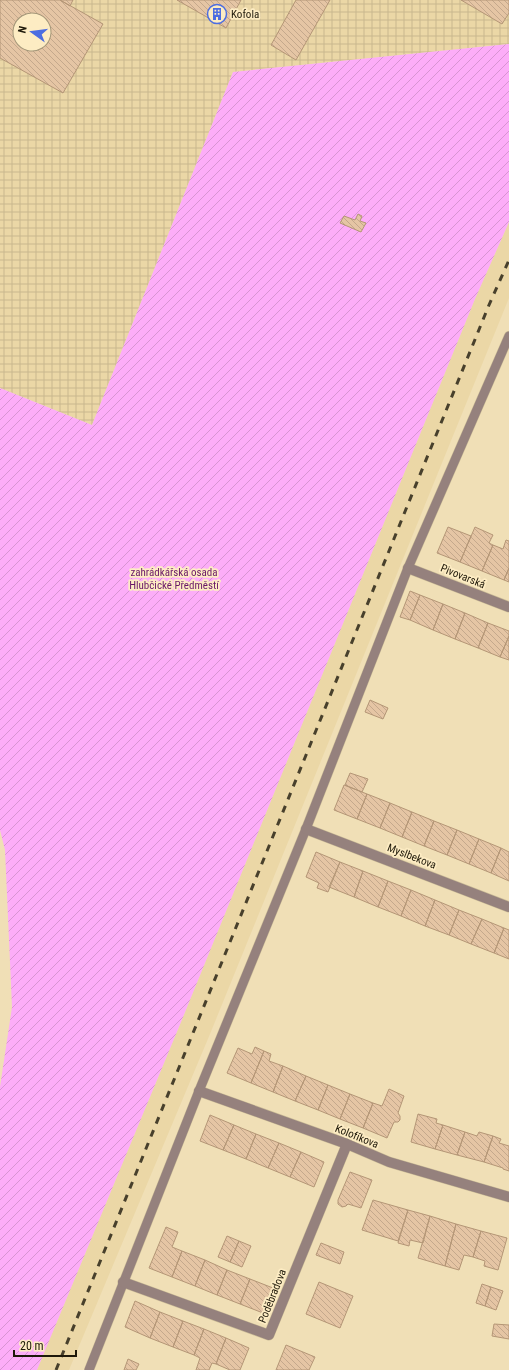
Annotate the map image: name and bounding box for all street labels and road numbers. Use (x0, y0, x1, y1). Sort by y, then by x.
street label: Pivovarská (439, 562, 487, 591)
street label: Myslbekova (386, 841, 438, 872)
street label: Kolofíkova (333, 1122, 380, 1151)
street label: Poděbradova (256, 1267, 289, 1325)

